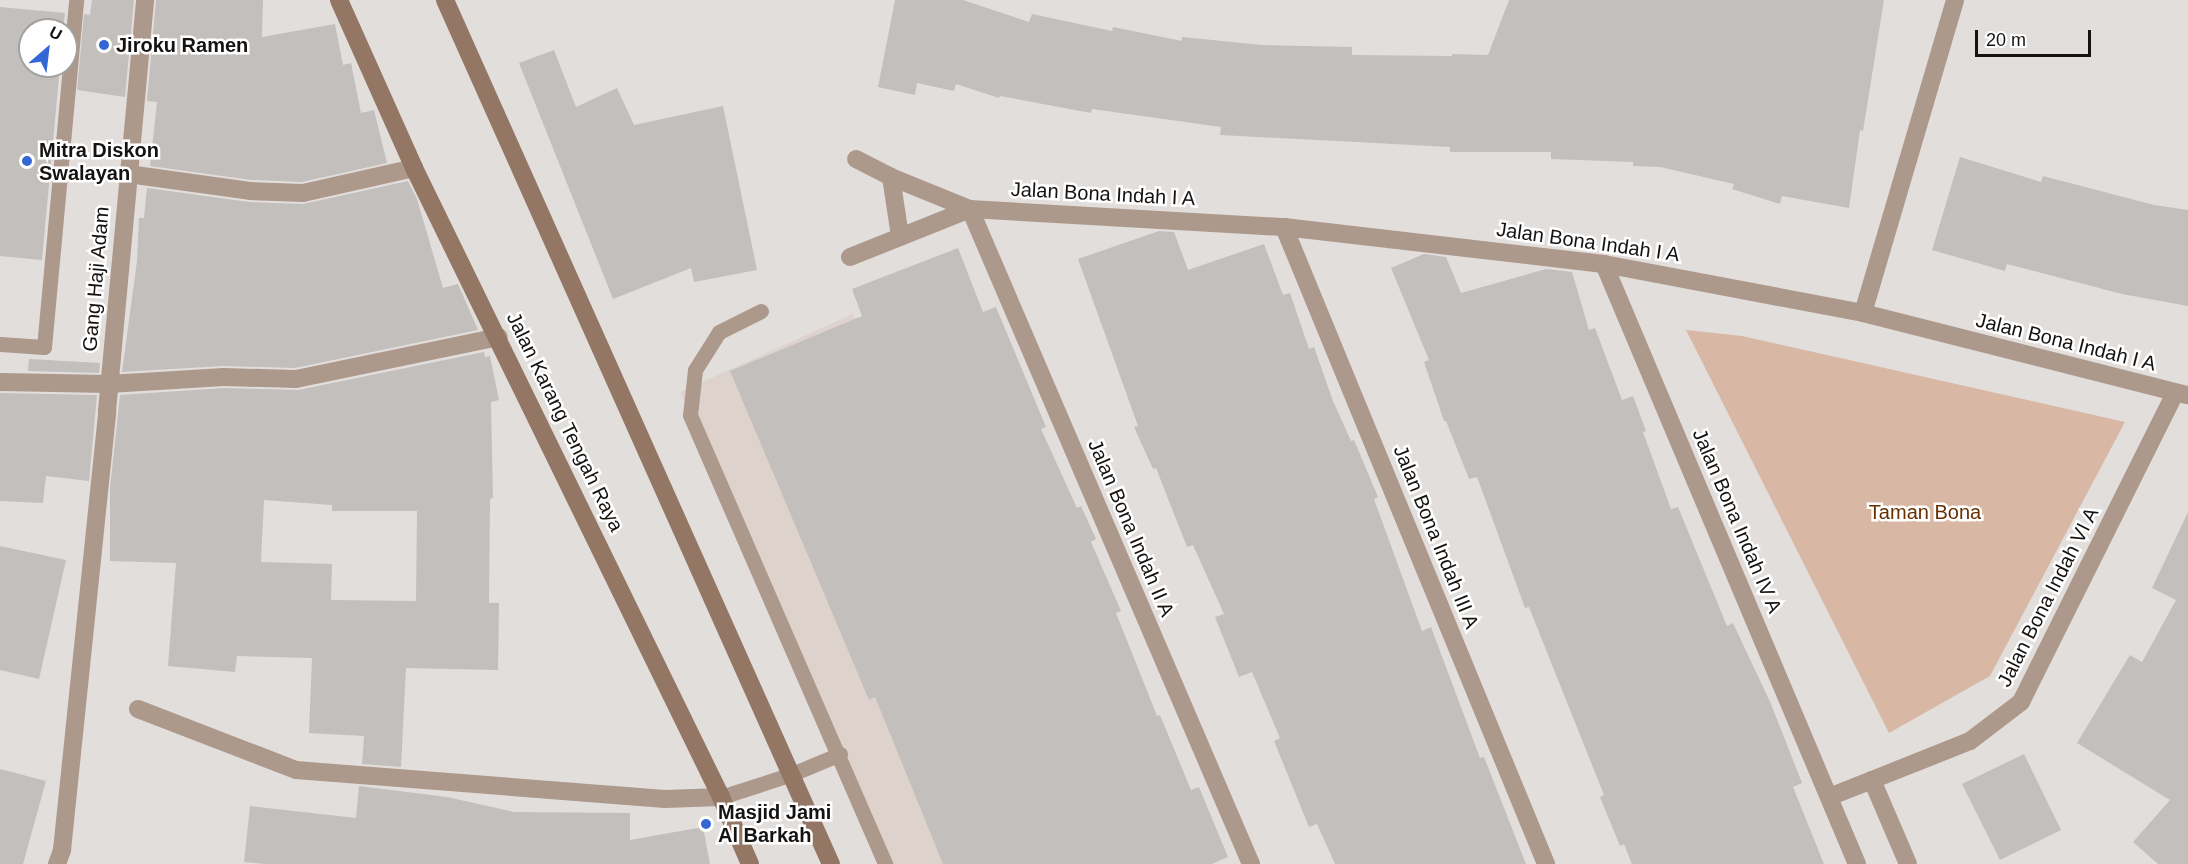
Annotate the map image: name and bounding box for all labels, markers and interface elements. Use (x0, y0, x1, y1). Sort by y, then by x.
north arrow (18, 18, 78, 78)
scale bar (1978, 18, 2094, 56)
text: U (47, 23, 65, 44)
text: 20 m (1986, 30, 2026, 50)
place label: Jiroku Ramen (116, 33, 248, 57)
marker: Jiroku Ramen (97, 38, 111, 52)
place label: Mitra Diskon Swalayan (39, 138, 159, 185)
marker: Mitra Diskon Swalayan (20, 154, 34, 168)
street label: Jalan Bona Indah I A (1010, 177, 1196, 211)
street label: Gang Haji Adam (78, 205, 114, 353)
street label: Jalan Bona Indah I A (1494, 217, 1682, 267)
street label: Jalan Karang Tengah Raya (501, 308, 629, 536)
street label: Jalan Bona Indah I A (1973, 308, 2159, 376)
street label: Jalan Bona Indah IV A (1687, 425, 1787, 617)
street label: Jalan Bona Indah II A (1083, 435, 1179, 621)
street label: Jalan Bona Indah III A (1388, 441, 1484, 633)
park label: Taman Bona (1869, 500, 1981, 524)
street label: Jalan Bona Indah VI A (1992, 503, 2104, 691)
place label: Masjid Jami Al Barkah (718, 801, 831, 848)
marker: Masjid Jami Al Barkah (699, 817, 713, 831)

